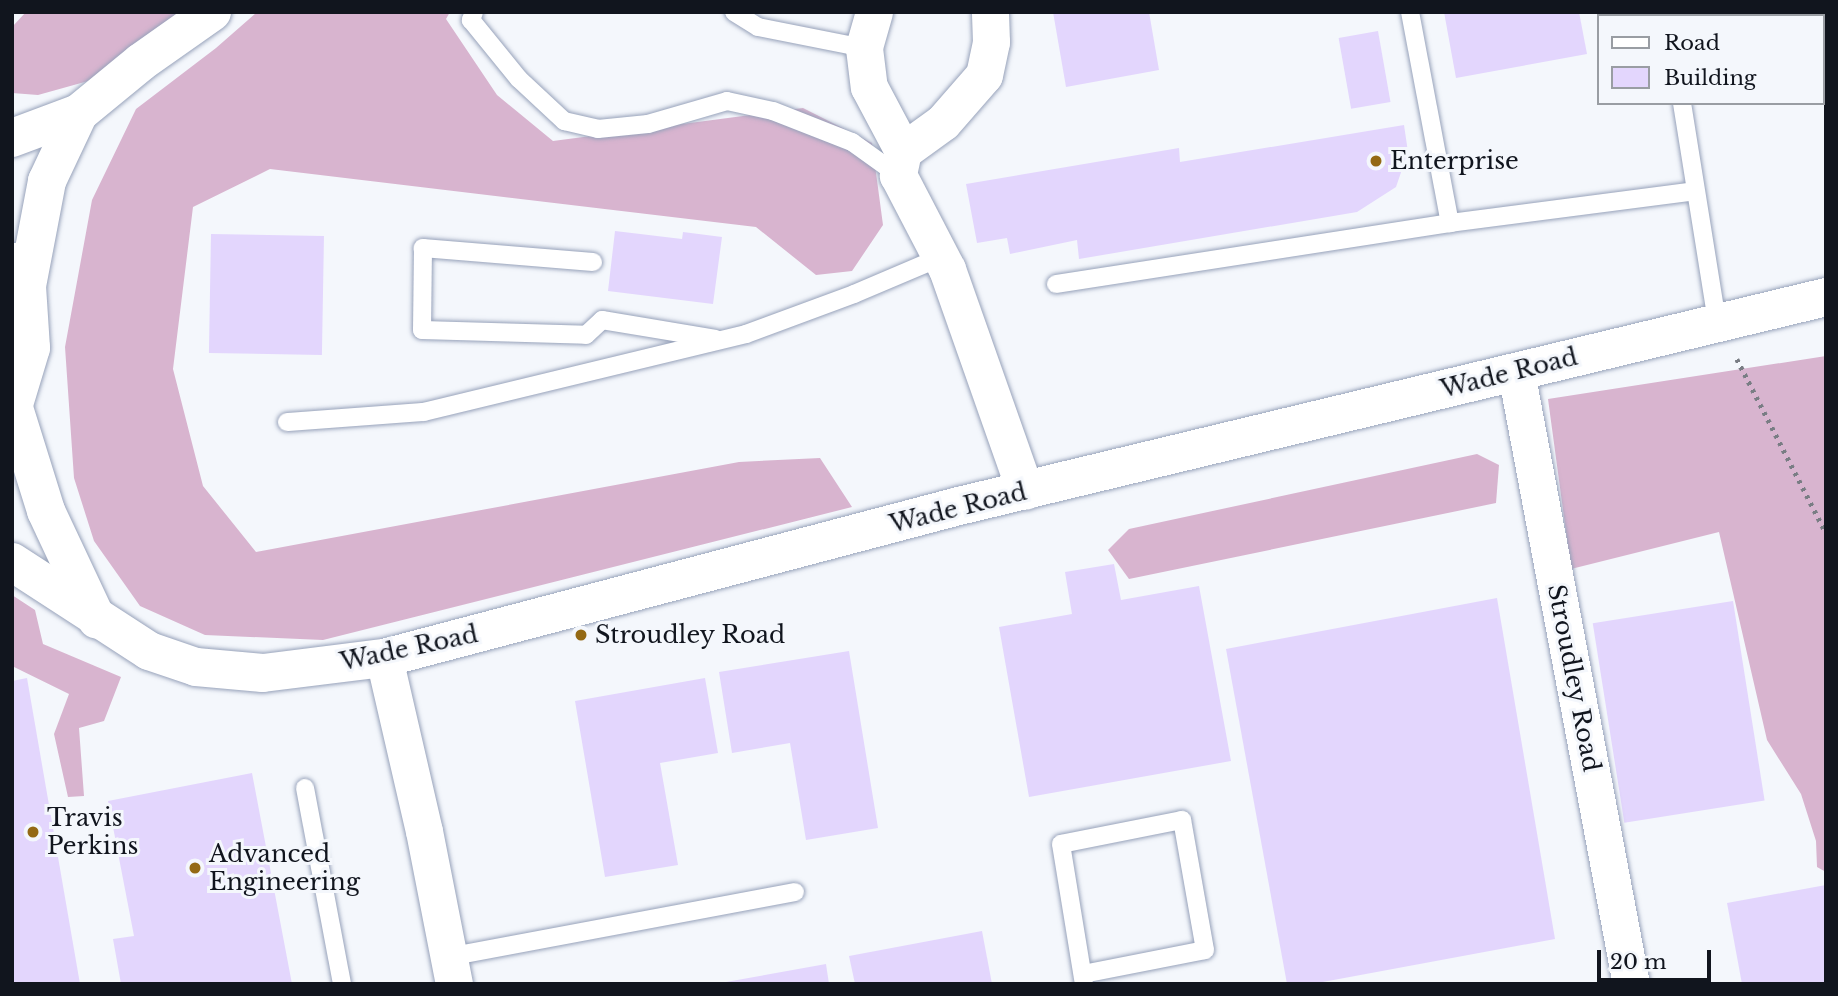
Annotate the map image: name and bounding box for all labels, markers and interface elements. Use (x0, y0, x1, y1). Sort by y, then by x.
legend (1596, 14, 1824, 105)
text: Road (1664, 30, 1720, 56)
text: Building (1664, 65, 1756, 91)
place label: Enterprise (1390, 147, 1519, 175)
marker: Enterprise (1368, 153, 1384, 169)
street label: Wade Road (1438, 342, 1580, 404)
street label: Wade Road (887, 477, 1029, 539)
street label: Stroudley Road (1542, 582, 1606, 774)
street label: Wade Road (337, 619, 481, 677)
place label: Stroudley Road (595, 621, 786, 649)
marker: Stroudley Road (573, 627, 589, 643)
place label: Travis Perkins (47, 804, 138, 860)
marker: Travis Perkins (25, 824, 41, 840)
place label: Advanced Engineering (209, 840, 360, 896)
marker: Advanced Engineering (187, 860, 203, 876)
scale bar (1600, 936, 1714, 980)
text: 20 m (1610, 949, 1667, 975)

